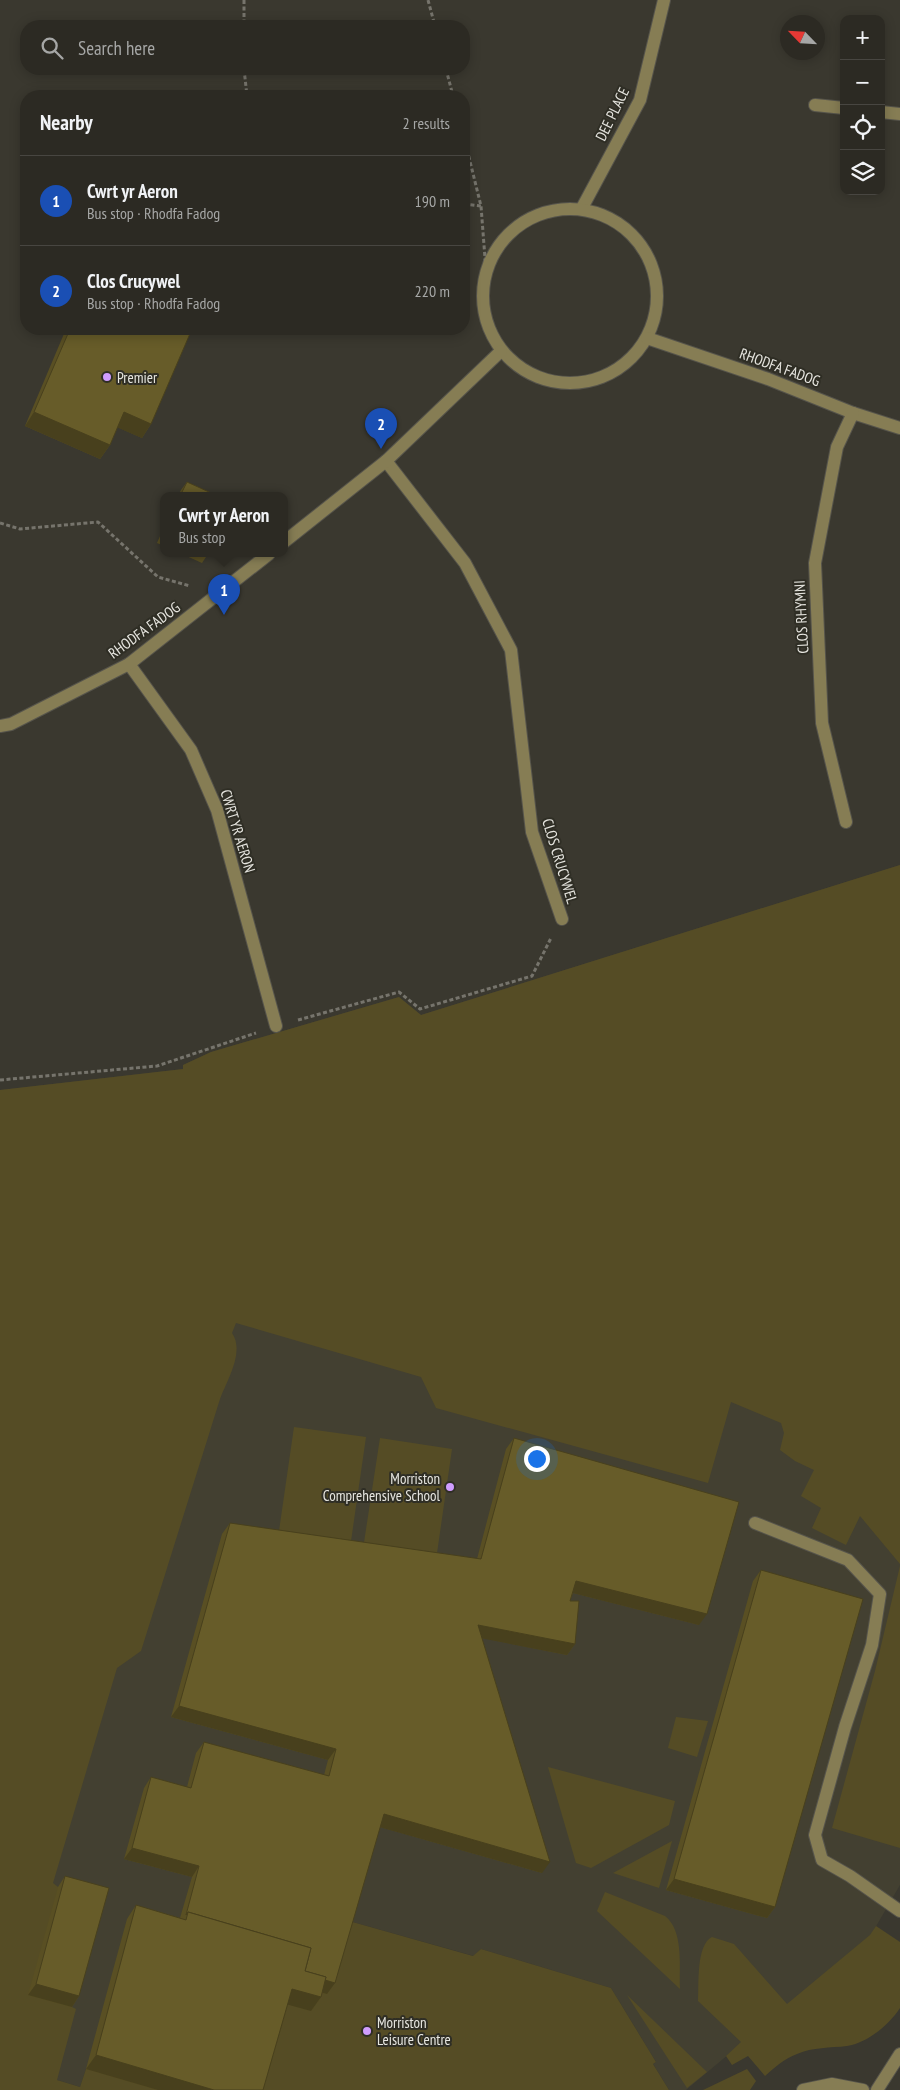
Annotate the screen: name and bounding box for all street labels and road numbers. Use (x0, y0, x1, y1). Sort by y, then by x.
street label: DEE PLACE (591, 84, 633, 144)
street label: RHODFA FADOG (737, 344, 823, 390)
street label: CLOS RHYMNI (790, 580, 812, 654)
street label: RHODFA FADOG (104, 598, 184, 662)
street label: CWRT YR AERON (216, 787, 260, 875)
street label: CLOS CRUCYWEL (538, 816, 582, 907)

